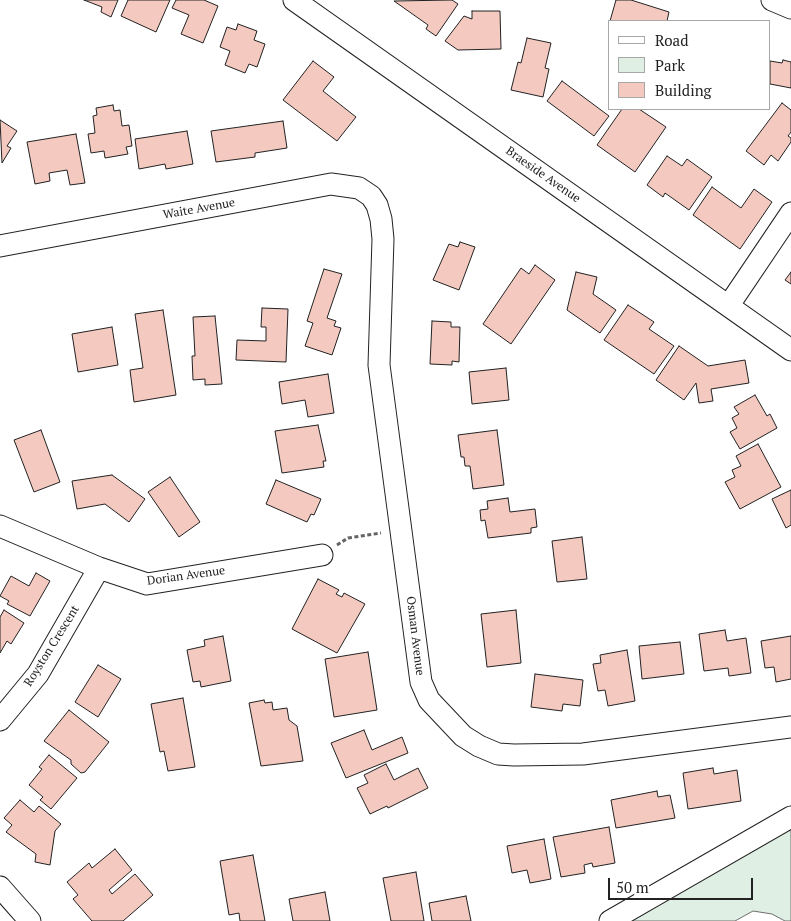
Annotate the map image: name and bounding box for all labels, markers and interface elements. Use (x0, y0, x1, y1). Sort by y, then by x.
legend (608, 20, 771, 110)
text: Road (655, 30, 688, 50)
text: Park (655, 55, 685, 75)
text: Building (655, 80, 712, 100)
street label: Braeside Avenue (503, 144, 583, 206)
street label: Waite Avenue (162, 196, 236, 222)
street label: Dorian Avenue (146, 563, 226, 589)
street label: Osman Avenue (403, 596, 427, 676)
street label: Royston Crescent (21, 603, 83, 689)
scale bar (611, 868, 756, 900)
text: 50 m (616, 877, 649, 897)

